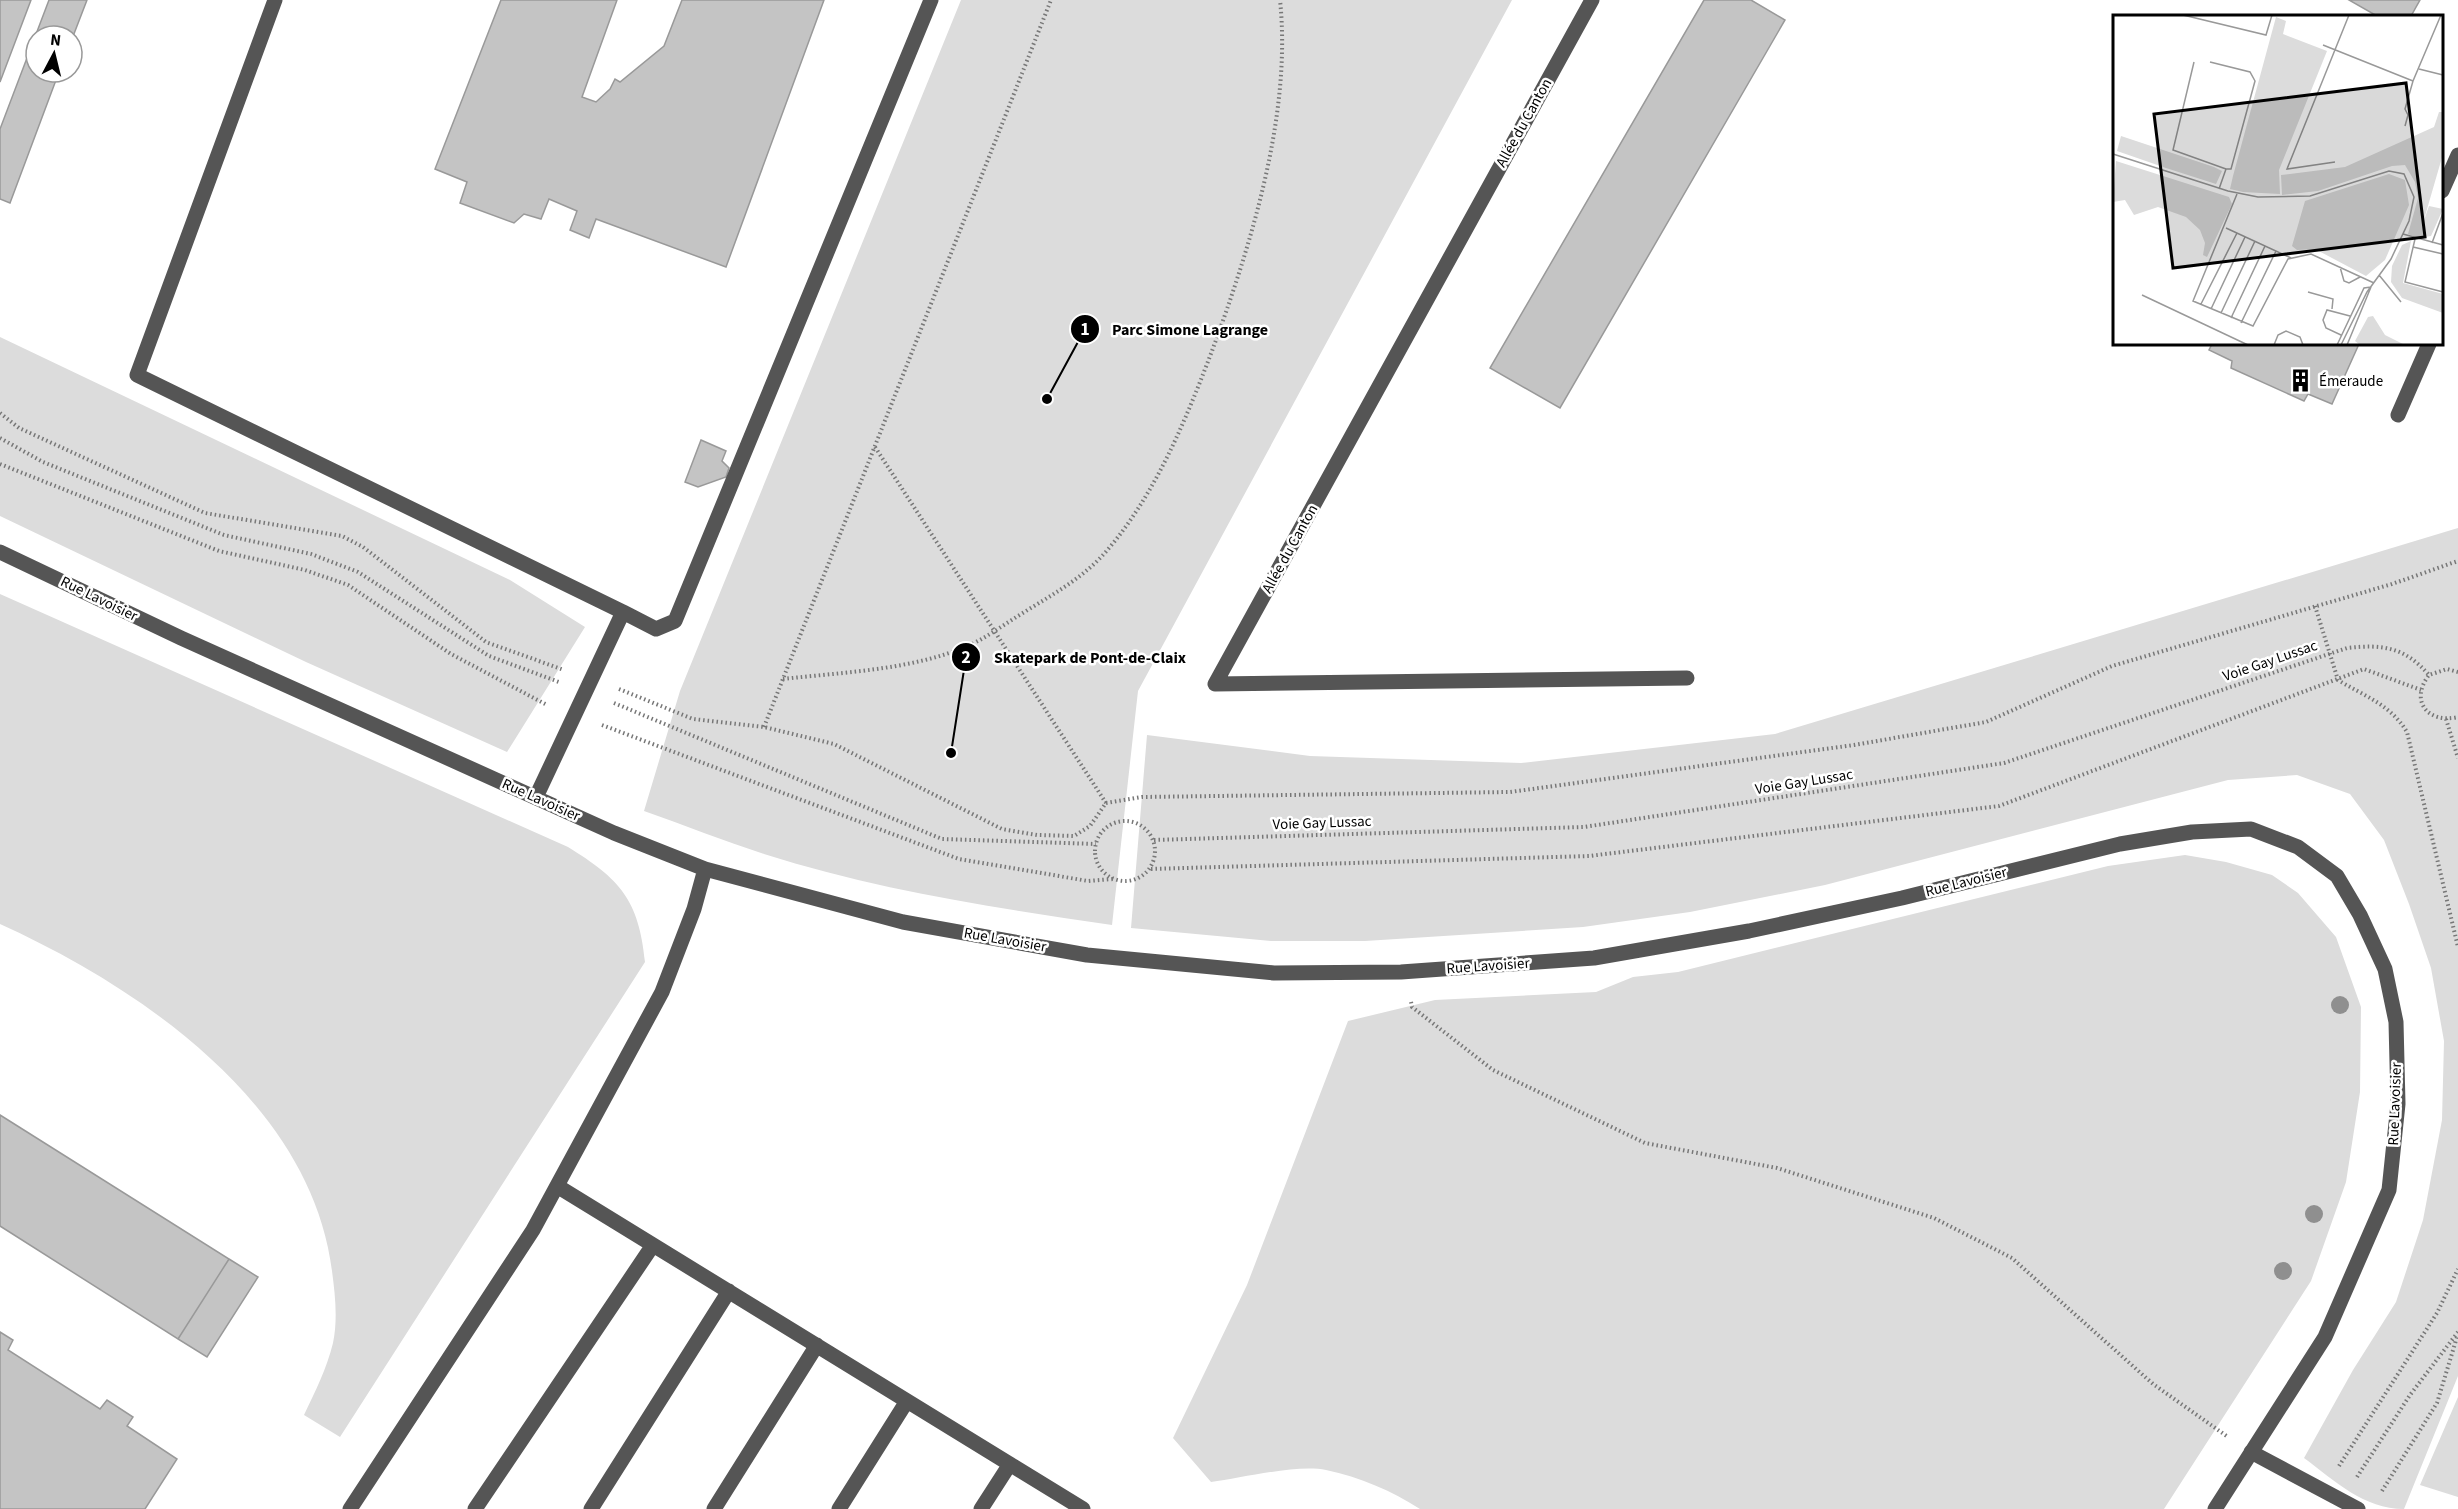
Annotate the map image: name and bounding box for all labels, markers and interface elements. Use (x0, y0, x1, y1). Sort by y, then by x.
inset map (2113, 15, 2443, 345)
north arrow (24, 24, 84, 84)
text: N (49, 29, 62, 52)
street label: Allée du Canton (1491, 75, 1557, 171)
callout: Parc Simone Lagrange (1070, 312, 1280, 346)
text: 1 (1080, 317, 1090, 342)
text: Parc Simone Lagrange (1112, 319, 1268, 341)
building icon: Émeraude (2288, 368, 2314, 394)
place label: Émeraude (2319, 371, 2383, 392)
street label: Allée du Canton (1257, 501, 1323, 597)
street label: Rue Lavoisier (57, 571, 142, 627)
street label: Voie Gay Lussac (2220, 635, 2320, 687)
callout: Skatepark de Pont-de-Claix (951, 640, 1198, 674)
text: 2 (961, 645, 971, 670)
text: Skatepark de Pont-de-Claix (994, 647, 1186, 669)
street label: Voie Gay Lussac (1754, 764, 1855, 800)
street label: Rue Lavoisier (499, 773, 584, 827)
street label: Voie Gay Lussac (1272, 811, 1372, 835)
street label: Rue Lavoisier (1923, 862, 2010, 902)
street label: Rue Lavoisier (962, 922, 1049, 958)
street label: Rue Lavoisier (1446, 953, 1531, 979)
street label: Rue Lavoisier (2383, 1061, 2407, 1146)

